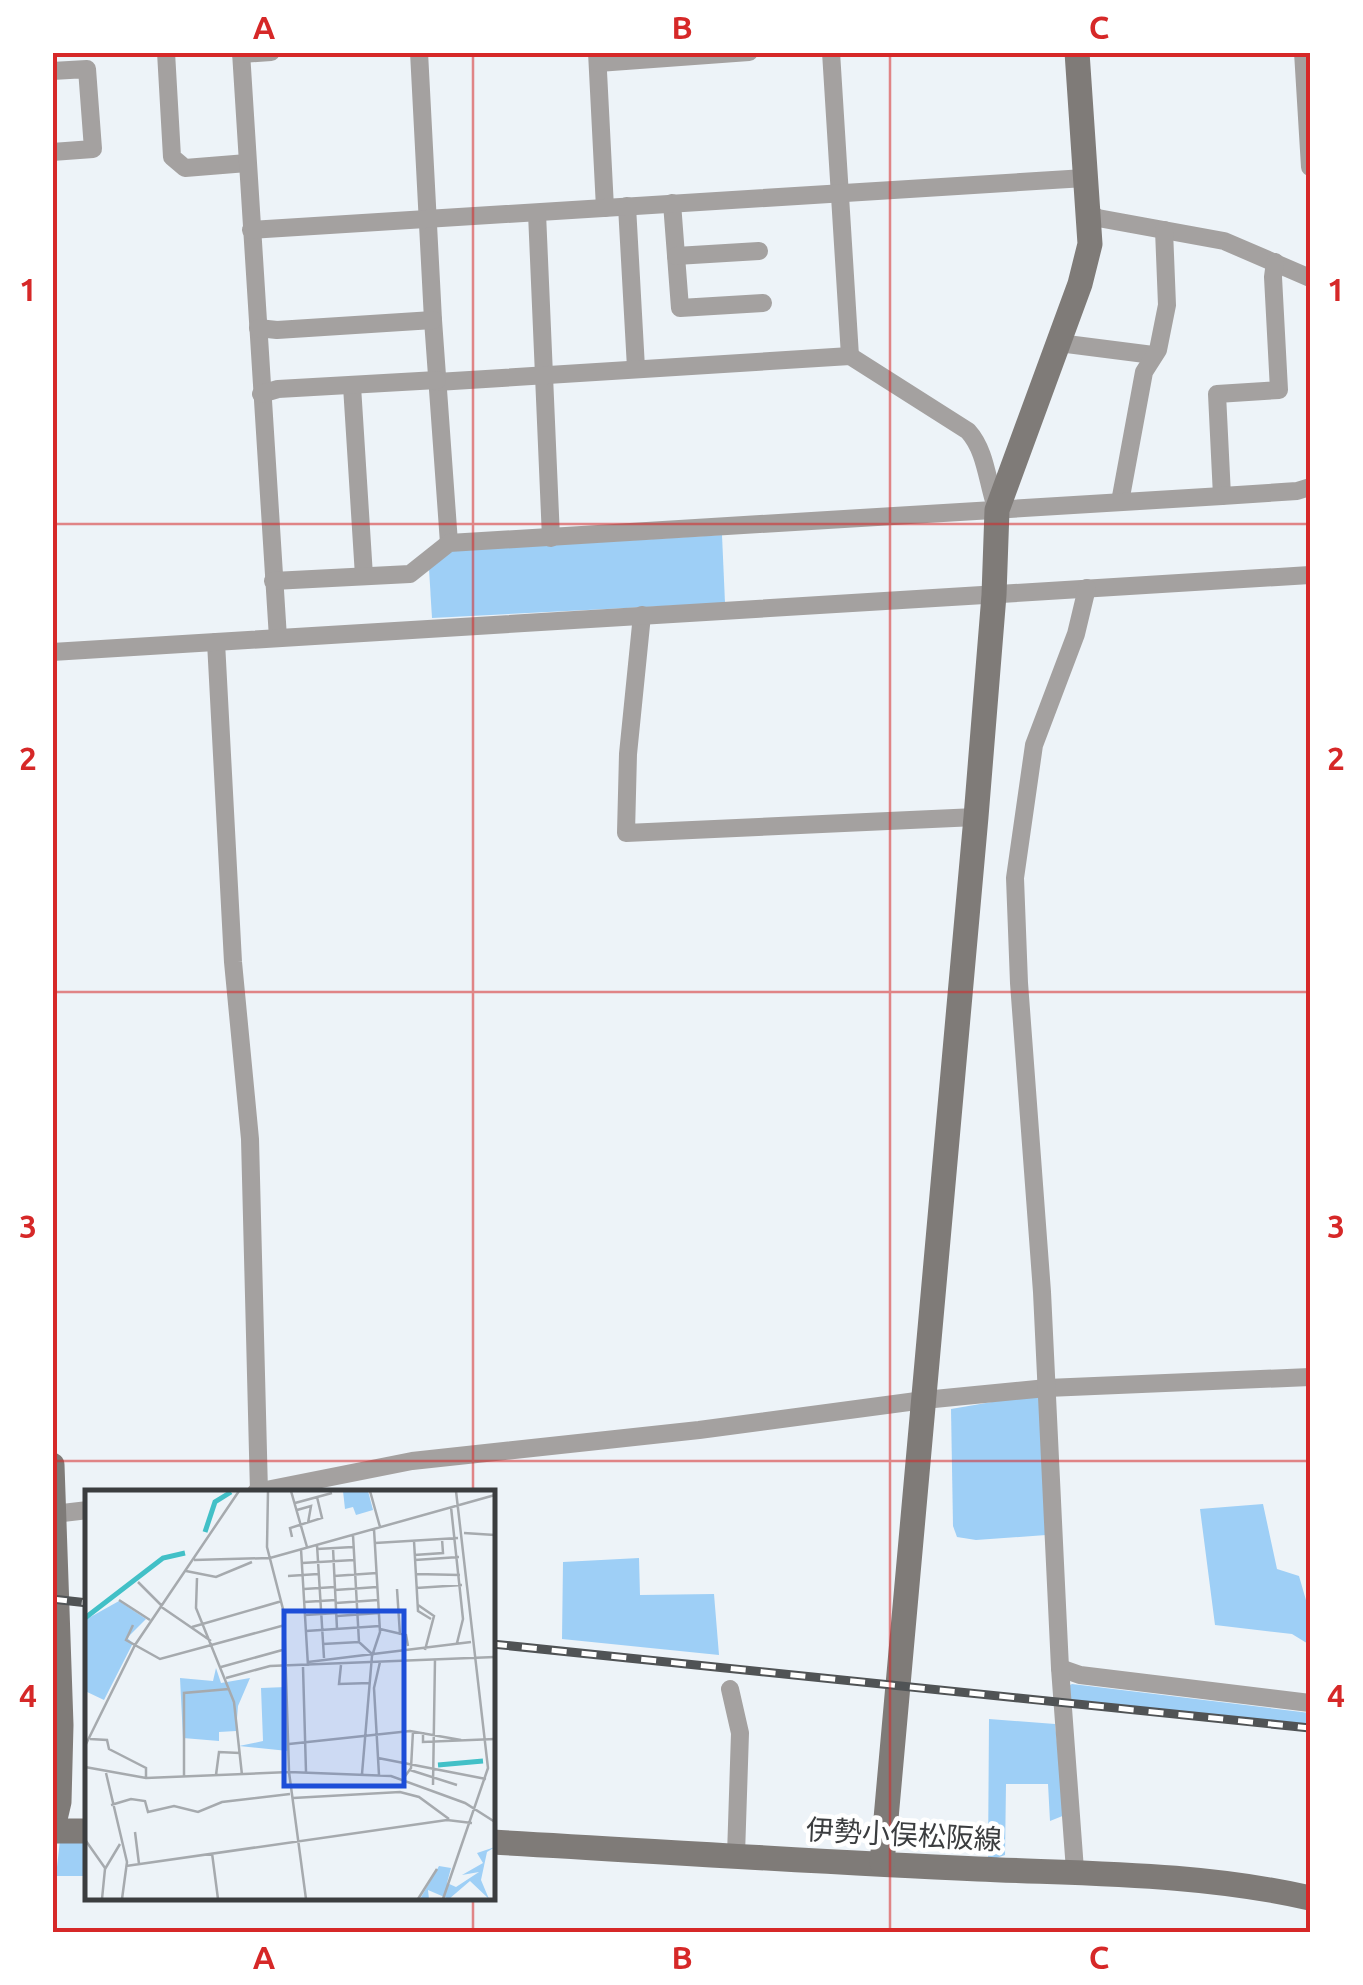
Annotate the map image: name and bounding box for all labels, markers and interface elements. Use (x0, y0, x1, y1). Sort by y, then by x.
text: A (253, 9, 276, 45)
text: B (671, 9, 693, 45)
text: C (1089, 9, 1109, 45)
text: 1 (19, 271, 37, 307)
text: 1 (1327, 271, 1345, 307)
text: 2 (19, 740, 37, 776)
text: 2 (1327, 740, 1345, 776)
text: 3 (19, 1208, 37, 1244)
text: 3 (1327, 1208, 1345, 1244)
inset map (85, 1490, 495, 1900)
text: 4 (19, 1677, 37, 1713)
text: 4 (1327, 1677, 1345, 1713)
street label: 伊勢小俣松阪線 (805, 1813, 1003, 1855)
text: A (253, 1939, 276, 1975)
text: B (671, 1939, 693, 1975)
text: C (1089, 1939, 1109, 1975)

